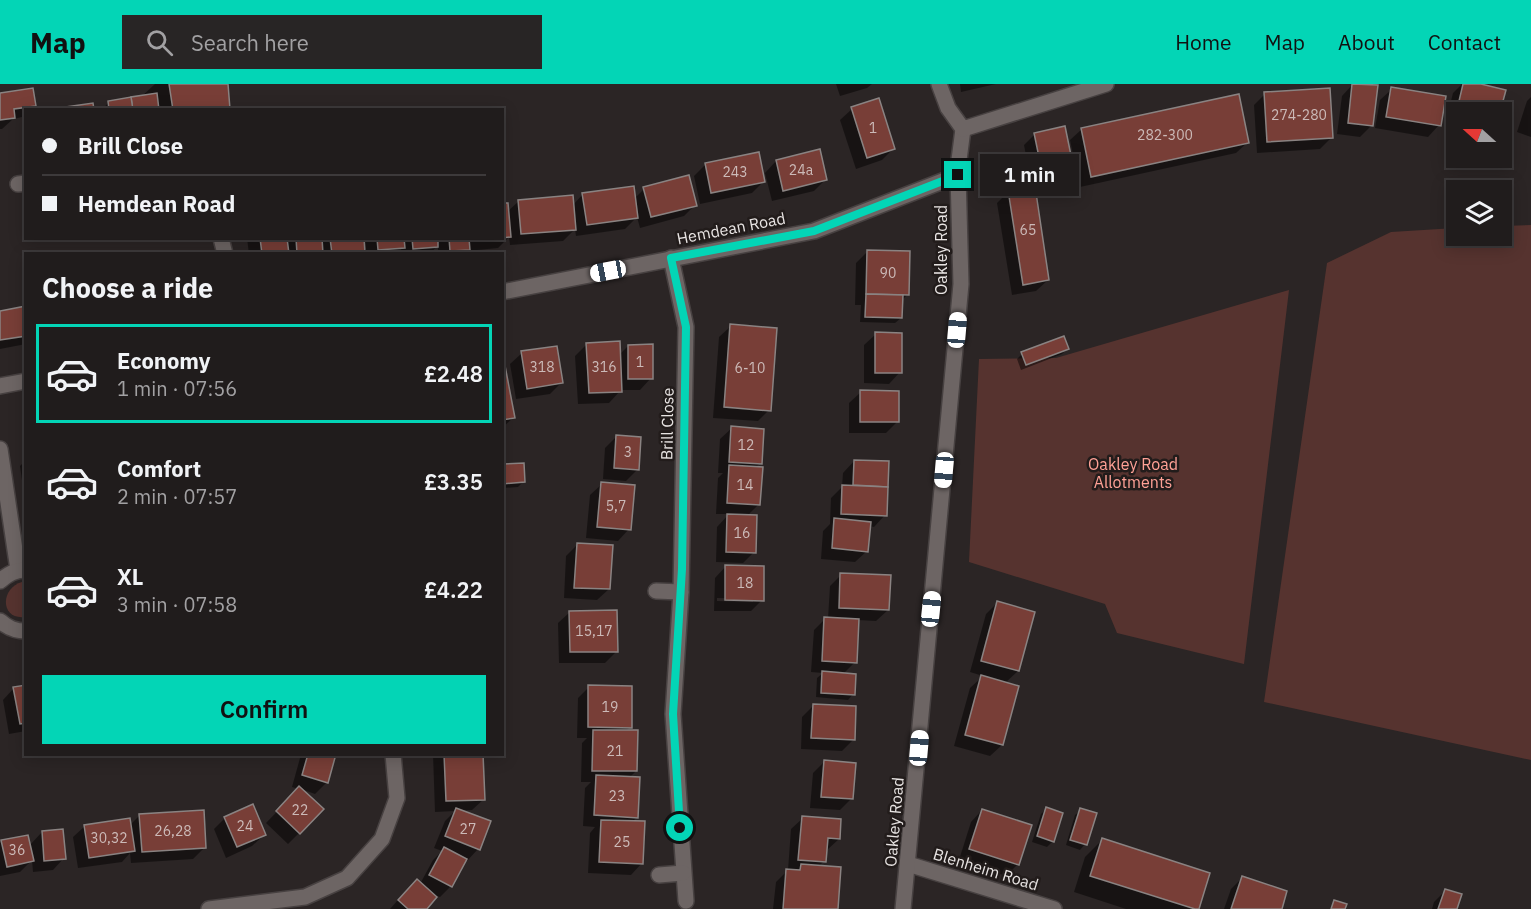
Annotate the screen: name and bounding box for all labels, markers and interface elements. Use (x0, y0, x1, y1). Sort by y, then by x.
search box (122, 15, 542, 69)
text: Map (30, 24, 86, 61)
icon: search (143, 26, 176, 59)
text: Search here (191, 28, 309, 57)
text: Home (1175, 28, 1232, 56)
text: Map (1265, 28, 1305, 56)
text: About (1338, 28, 1395, 56)
text: Contact (1428, 28, 1501, 56)
north arrow (1446, 102, 1512, 168)
map controls (1446, 102, 1512, 246)
house number: 274-280 (1271, 106, 1327, 124)
house number: 1 (869, 119, 877, 137)
house number: 282-300 (1137, 126, 1193, 144)
text: Brill Close (78, 131, 183, 160)
callout: 1 min (979, 154, 1078, 196)
house number: 24a (789, 161, 814, 179)
route end (944, 161, 971, 188)
text: 1 min (1004, 161, 1055, 188)
house number: 243 (722, 163, 748, 181)
button: layers (1446, 180, 1512, 246)
text: Hemdean Road (78, 189, 235, 218)
street label: Oakley Road (931, 205, 951, 295)
street label: Hemdean Road (675, 208, 787, 248)
house number: 65 (1020, 221, 1036, 239)
car (589, 259, 627, 283)
house number: 90 (880, 264, 896, 282)
text: Choose a ride (42, 270, 213, 305)
car (946, 311, 968, 349)
text: Economy (117, 346, 211, 375)
icon: car (45, 347, 99, 401)
house number: 1 (636, 353, 644, 371)
house number: 318 (529, 358, 555, 376)
house number: 316 (591, 358, 617, 376)
text: £2.48 (424, 359, 483, 388)
house number: 6-10 (735, 359, 765, 377)
text: 1 min · 07:56 (117, 375, 237, 402)
street label: Brill Close (656, 387, 678, 460)
house number: 12 (738, 436, 754, 454)
house number: 3 (624, 443, 632, 461)
car (933, 451, 955, 489)
text: Comfort (117, 454, 201, 483)
park label: Oakley Road Allotments (1088, 454, 1178, 492)
icon: car (45, 455, 99, 509)
text: £3.35 (424, 467, 483, 496)
house number: 14 (737, 476, 753, 494)
text: 2 min · 07:57 (117, 483, 237, 510)
house number: 5,7 (606, 497, 626, 515)
house number: 16 (734, 524, 750, 542)
text: XL (117, 562, 143, 591)
icon: car (45, 563, 99, 617)
house number: 18 (737, 574, 753, 592)
text: £4.22 (424, 575, 483, 604)
car (920, 590, 942, 628)
text: 3 min · 07:58 (117, 591, 237, 618)
house number: 15,17 (575, 622, 613, 640)
button: Confirm (42, 675, 486, 744)
house number: 19 (602, 698, 618, 716)
car (908, 729, 930, 767)
house number: 21 (607, 742, 623, 760)
street label: Oakley Road (880, 776, 908, 868)
house number: 23 (609, 787, 625, 805)
house number: 22 (292, 801, 308, 819)
route start (666, 814, 693, 841)
house number: 24 (237, 817, 253, 835)
house number: 27 (460, 820, 476, 838)
house number: 26,28 (154, 822, 192, 840)
house number: 30,32 (90, 829, 128, 847)
house number: 25 (614, 833, 630, 851)
house number: 36 (9, 841, 25, 859)
street label: Blenheim Road (931, 843, 1041, 895)

